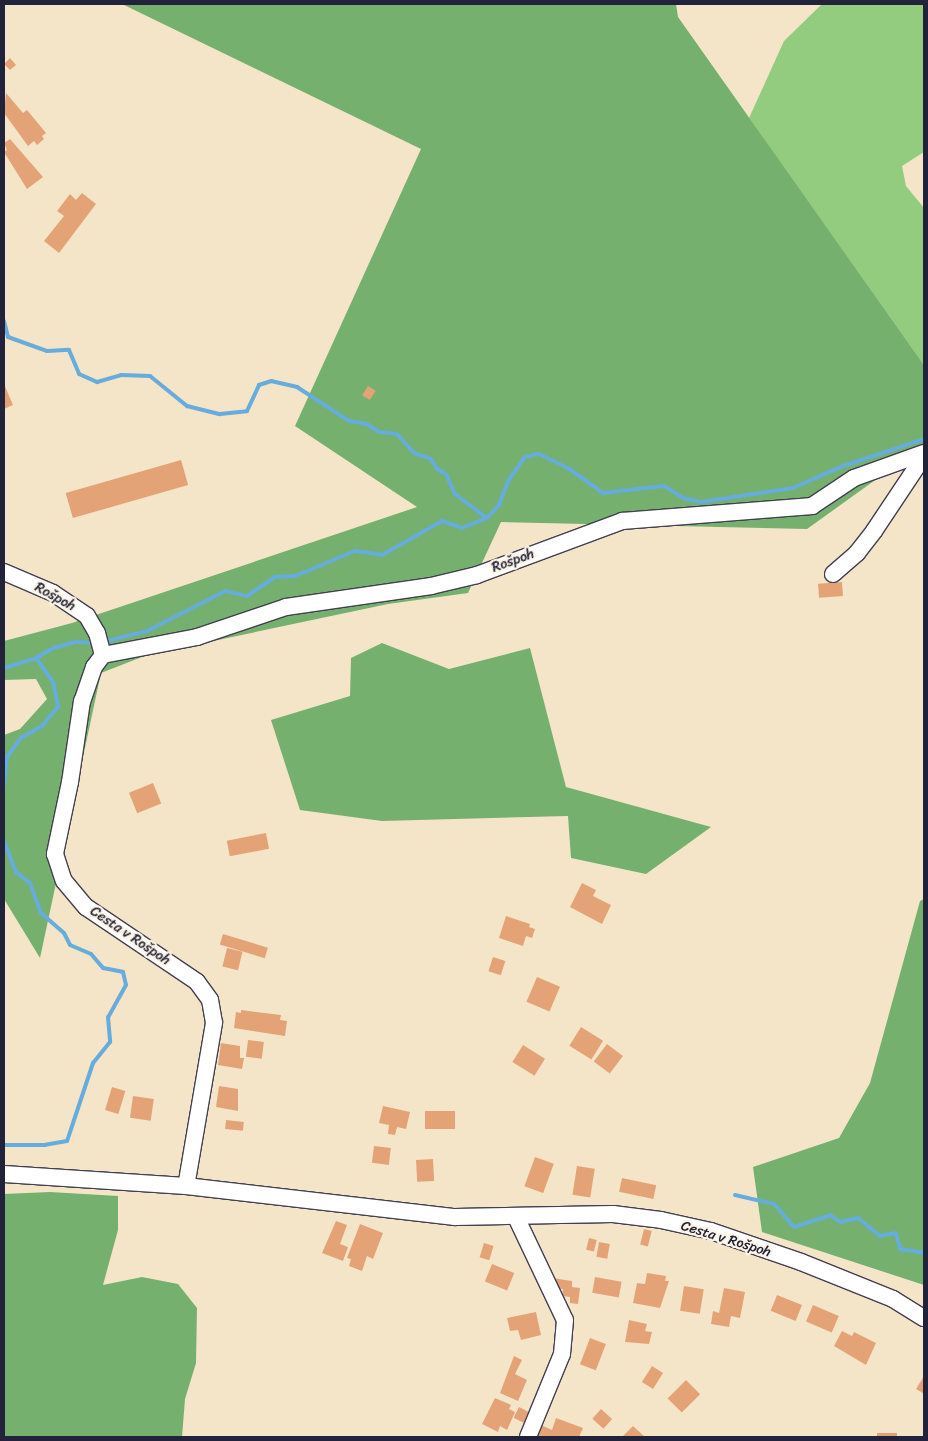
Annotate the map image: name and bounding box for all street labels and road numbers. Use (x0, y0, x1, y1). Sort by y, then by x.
street label: Rošpoh (490, 546, 536, 576)
street label: Rošpoh (32, 579, 78, 615)
street label: Cesta v Rošpoh (87, 903, 173, 969)
street label: Cesta v Rošpoh (679, 1217, 773, 1261)

